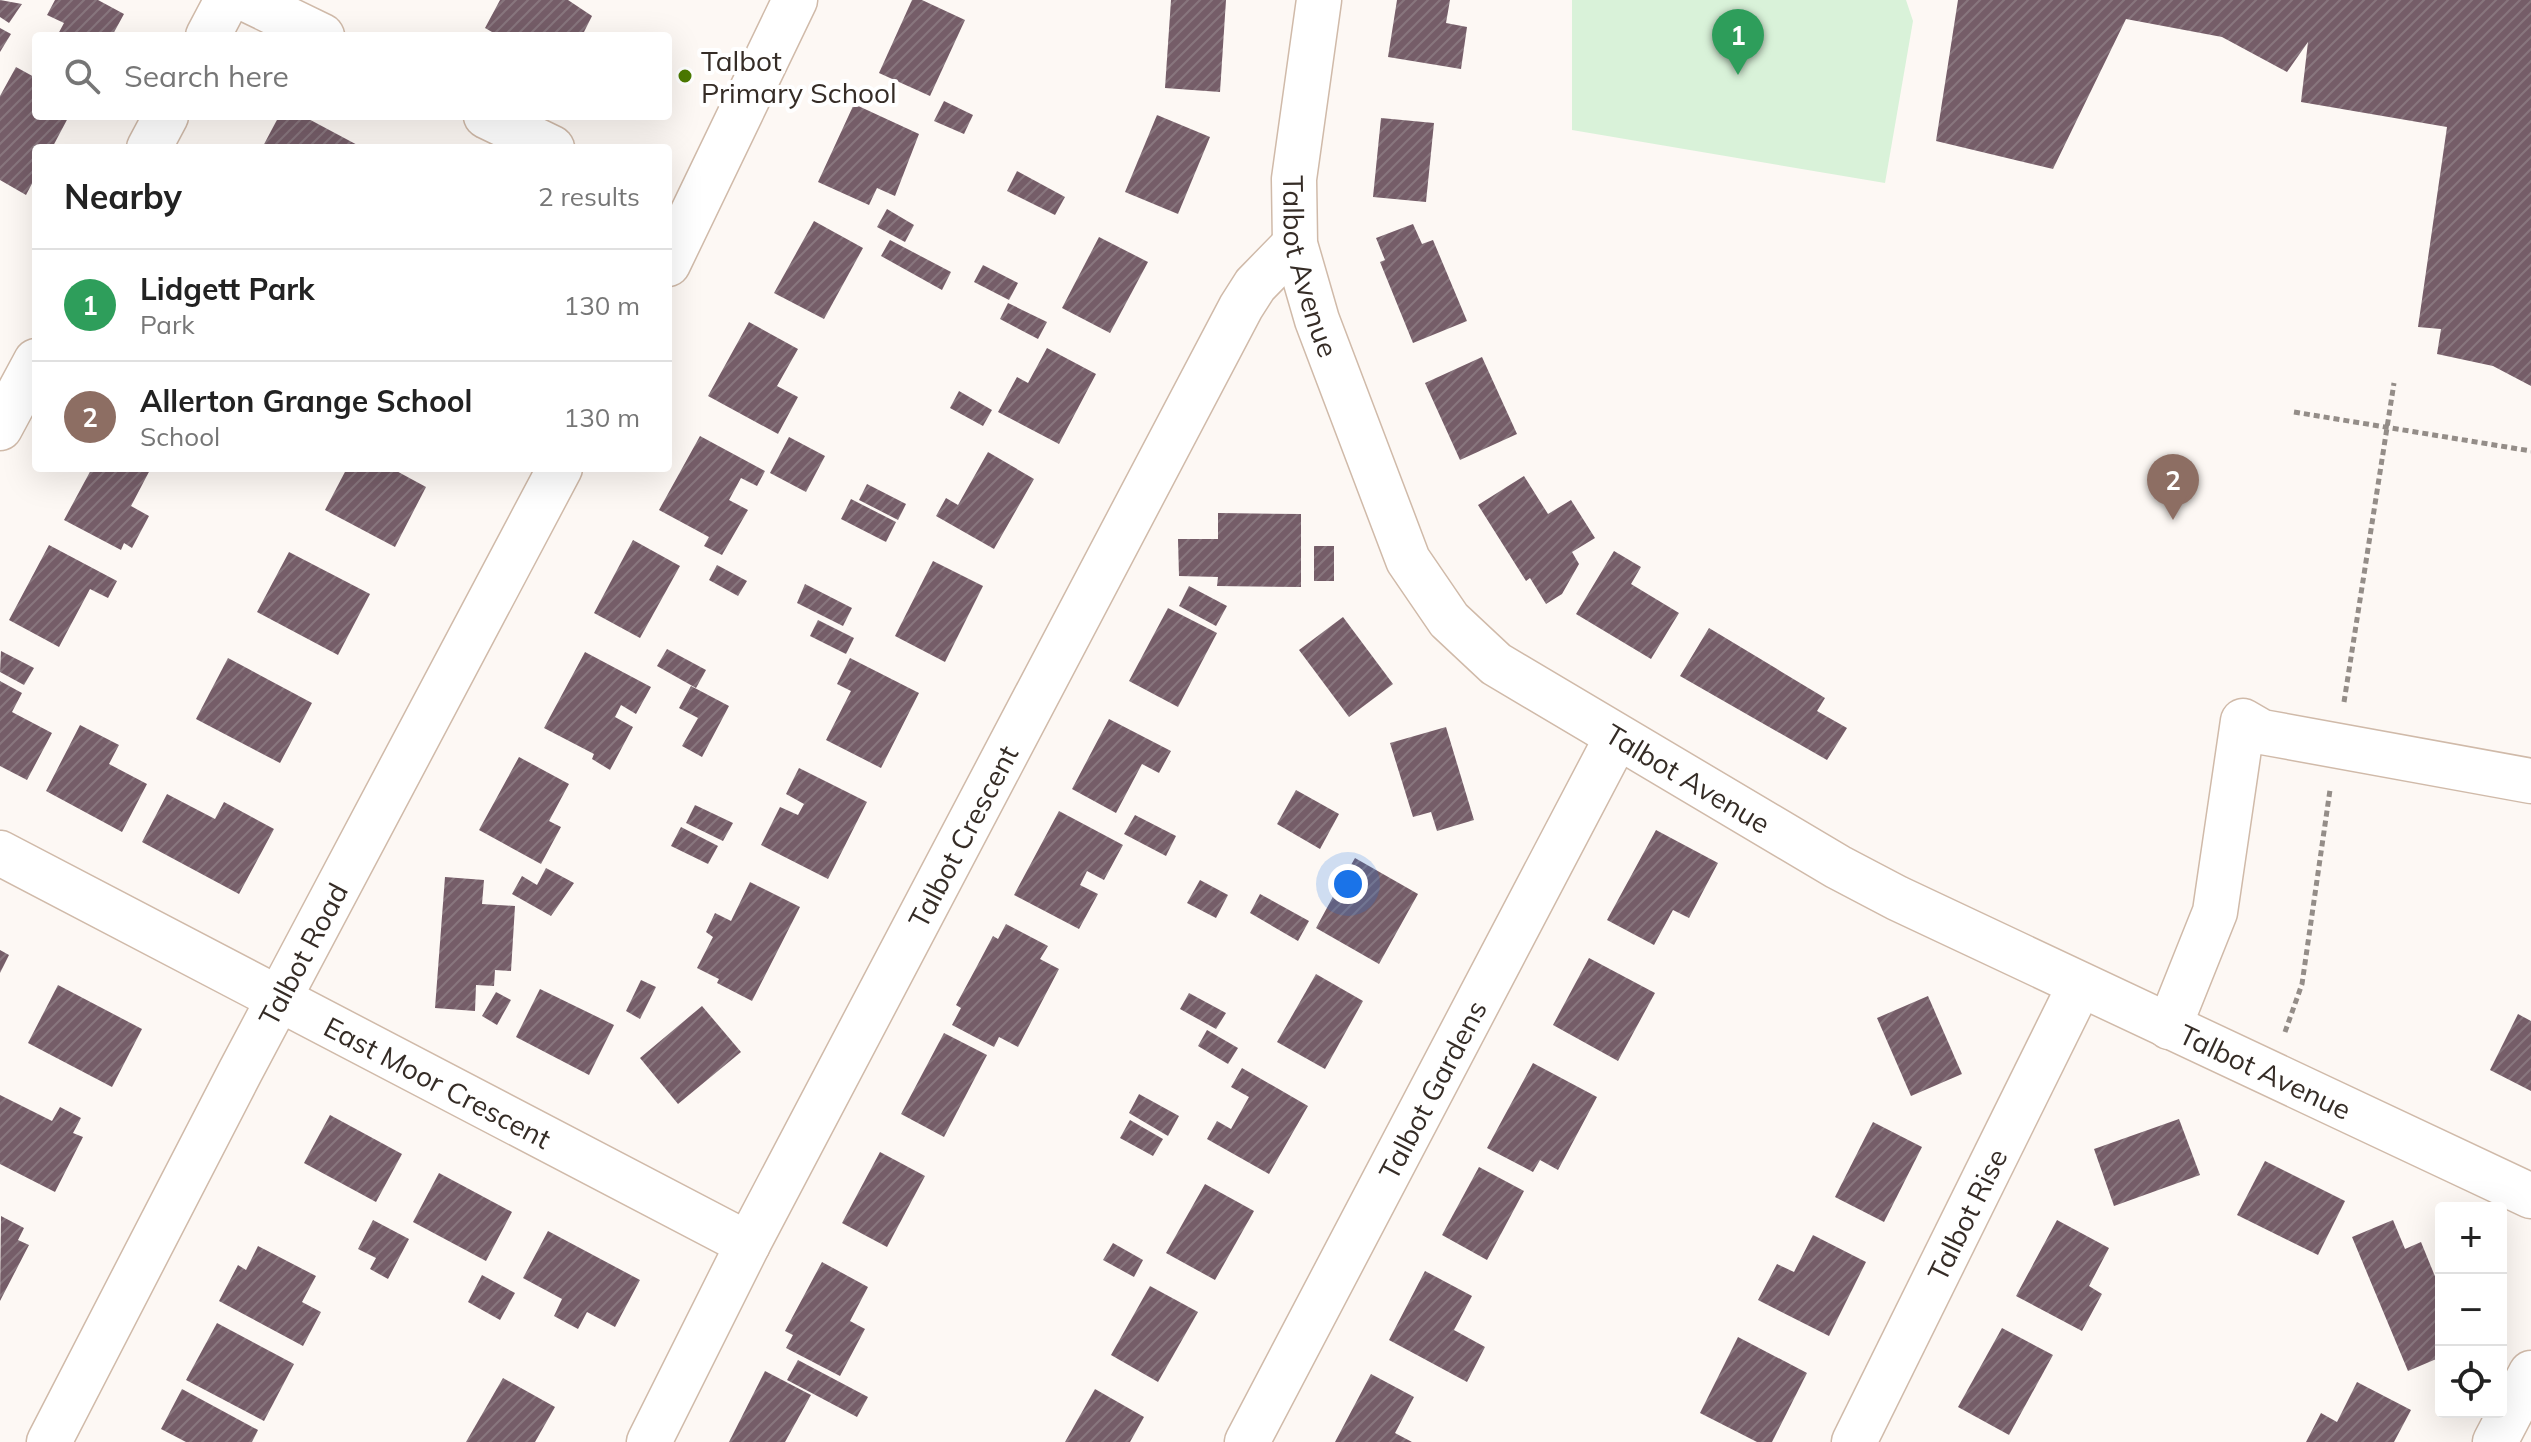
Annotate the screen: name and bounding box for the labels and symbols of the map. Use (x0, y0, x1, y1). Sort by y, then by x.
pin: 1 (1712, 9, 1764, 75)
place label: Talbot Primary School (701, 43, 897, 110)
marker: Talbot Primary School (676, 67, 694, 85)
street label: Talbot Avenue (1276, 175, 1347, 362)
pin: 2 (2147, 454, 2199, 520)
street label: Talbot Avenue (1599, 716, 1777, 840)
street label: Talbot Crescent (900, 739, 1025, 934)
your location (1328, 864, 1368, 904)
street label: Talbot Road (250, 876, 355, 1031)
street label: Talbot Gardens (1371, 994, 1493, 1185)
street label: East Moor Crescent (319, 1008, 557, 1156)
street label: Talbot Avenue (2174, 1016, 2357, 1126)
street label: Talbot Rise (1919, 1142, 2014, 1286)

